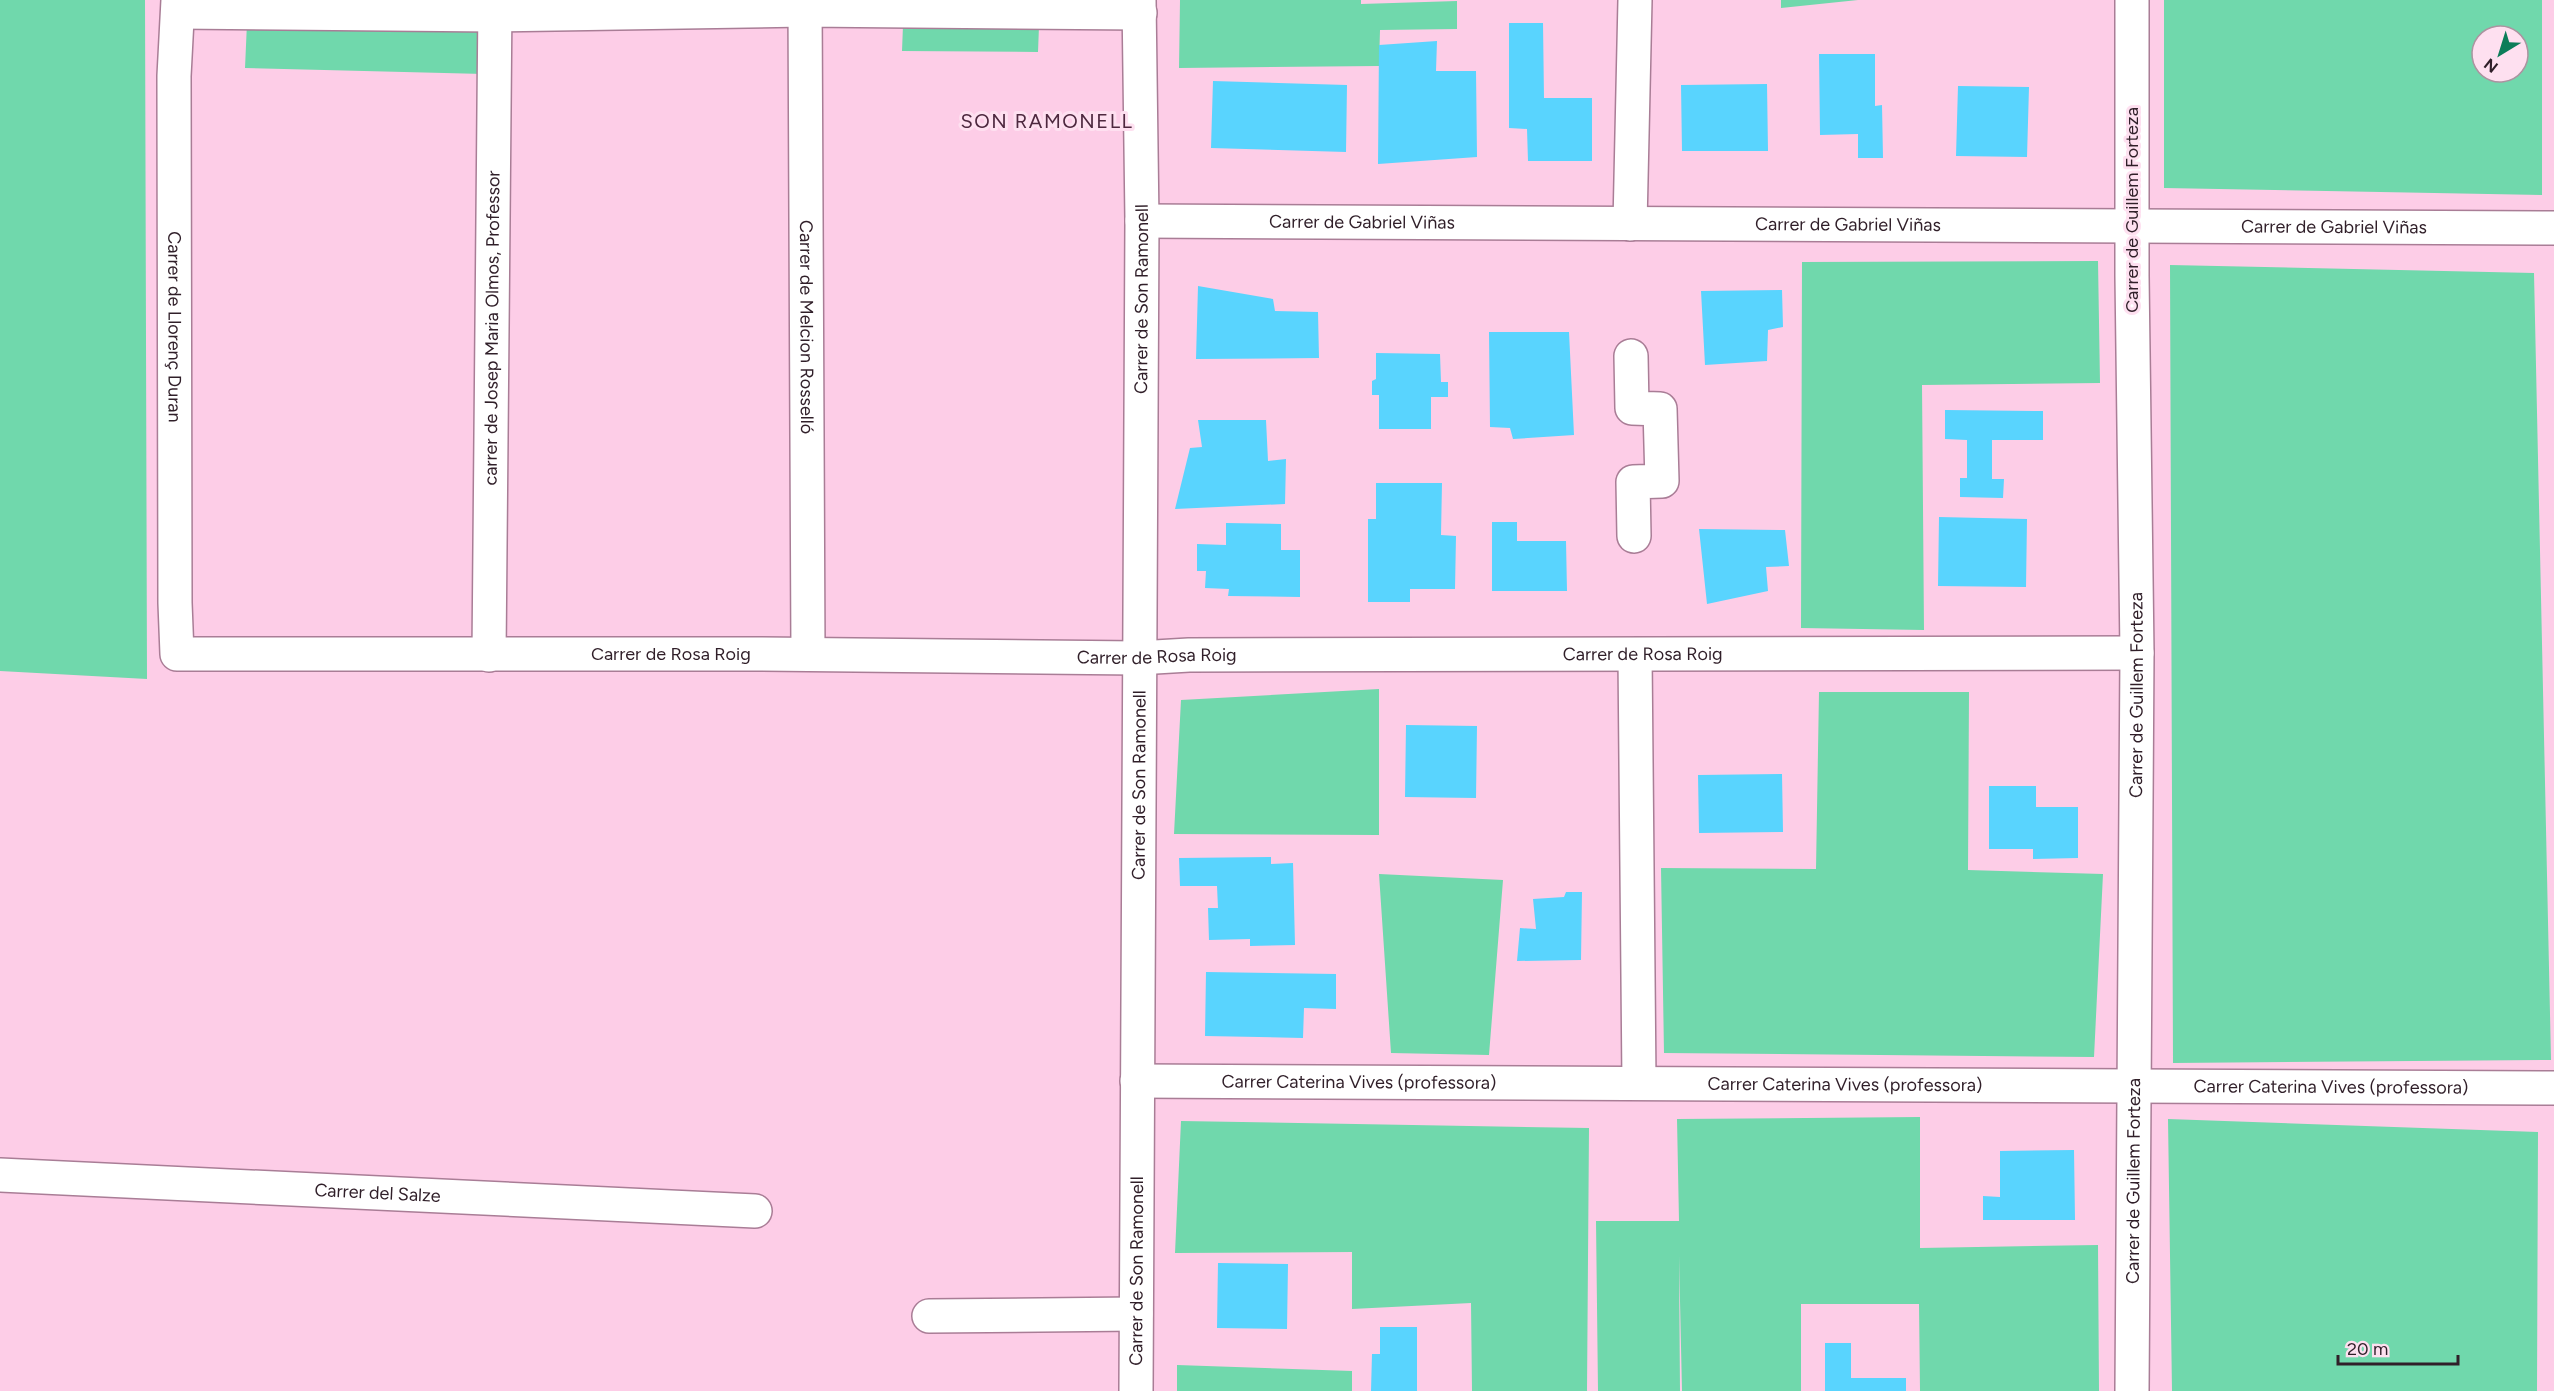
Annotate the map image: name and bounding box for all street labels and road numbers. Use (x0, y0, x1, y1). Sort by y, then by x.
street label: Carrer de Guillem Forteza (2121, 107, 2143, 313)
street label: carrer de Josep Maria Olmos, Professor (480, 170, 504, 486)
street label: Carrer de Son Ramonell (1130, 204, 1153, 394)
street label: Carrer de Gabriel Viñas (1269, 211, 1455, 234)
street label: Carrer de Gabriel Viñas (1755, 213, 1941, 236)
street label: Carrer de Gabriel Viñas (2241, 215, 2427, 238)
street label: Carrer de Melcion Rosselló (795, 220, 818, 434)
street label: Carrer de Llorenç Duran (163, 231, 186, 423)
street label: Carrer de Guillem Forteza (2125, 592, 2148, 798)
street label: Carrer de Rosa Roig (591, 643, 751, 665)
street label: Carrer de Rosa Roig (1563, 643, 1723, 665)
street label: Carrer de Rosa Roig (1077, 644, 1237, 669)
street label: Carrer de Son Ramonell (1128, 690, 1151, 880)
street label: Carrer Caterina Vives (professora) (1222, 1070, 1496, 1094)
street label: Carrer Caterina Vives (professora) (1708, 1073, 1982, 1096)
street label: Carrer Caterina Vives (professora) (2194, 1075, 2468, 1099)
street label: Carrer de Guillem Forteza (2122, 1078, 2145, 1284)
street label: Carrer de Son Ramonell (1125, 1176, 1148, 1366)
street label: Carrer del Salze (314, 1179, 441, 1207)

